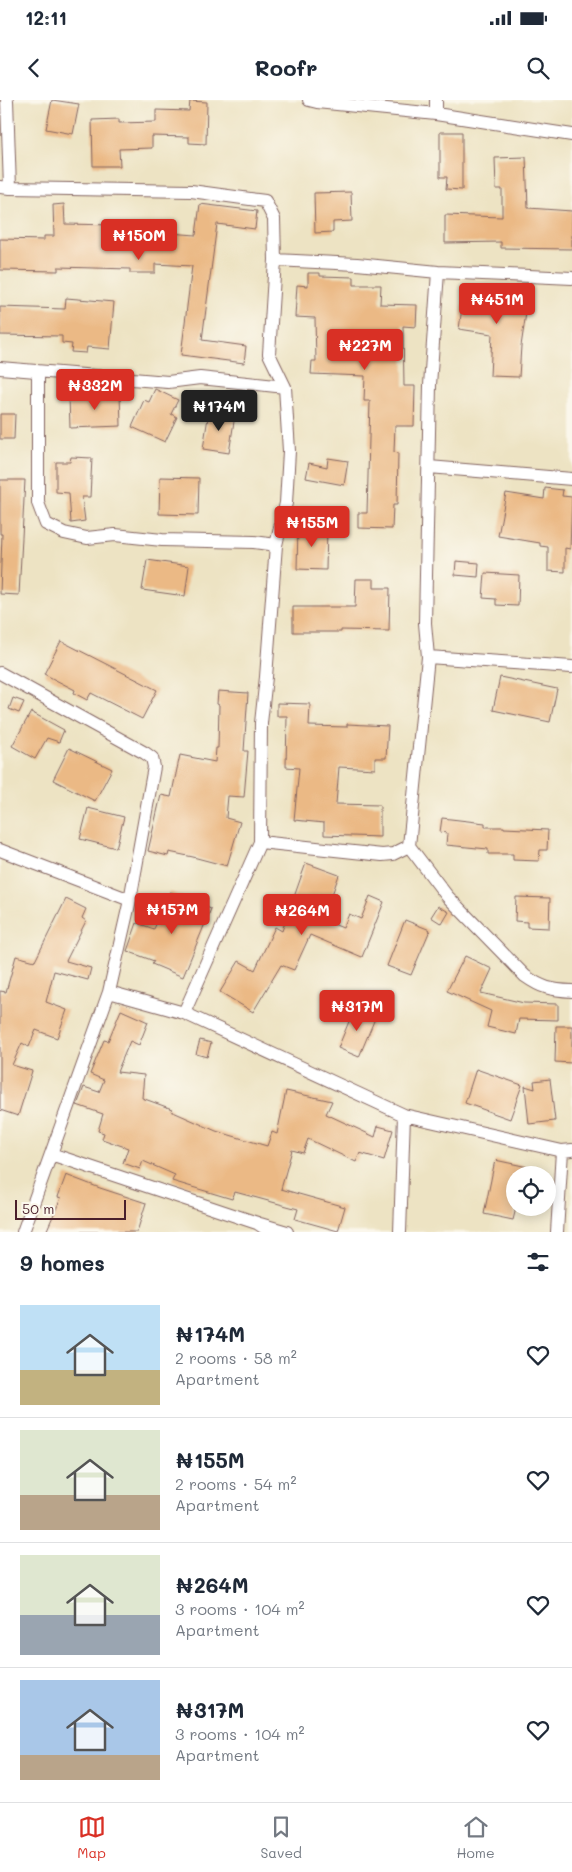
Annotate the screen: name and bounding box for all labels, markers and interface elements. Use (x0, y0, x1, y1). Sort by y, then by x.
text: 12:11 (25, 5, 67, 30)
text: Roofr (255, 53, 317, 82)
icon: back (20, 54, 48, 82)
icon: search (524, 54, 552, 82)
pin: ₦150M (104, 219, 174, 261)
text: ₦150M (112, 224, 166, 245)
pin: ₦451M (462, 282, 532, 325)
text: ₦451M (470, 288, 524, 309)
pin: ₦227M (330, 328, 400, 371)
text: ₦227M (338, 334, 392, 355)
pin: ₦332M (60, 368, 130, 411)
text: ₦332M (67, 374, 123, 395)
pin: ₦174M (184, 390, 254, 432)
text: ₦174M (192, 395, 246, 416)
pin: ₦155M (277, 506, 347, 548)
text: ₦155M (285, 511, 339, 532)
pin: ₦157M (137, 892, 207, 935)
pin: ₦264M (267, 894, 337, 936)
text: ₦157M (146, 898, 198, 919)
text: ₦264M (274, 899, 330, 920)
pin: ₦317M (322, 990, 392, 1032)
text: ₦317M (331, 995, 383, 1016)
map controls (506, 1166, 556, 1216)
button: locate (506, 1166, 556, 1216)
scale bar (15, 1197, 126, 1220)
text: 50 m (22, 1199, 54, 1218)
icon: filters (524, 1248, 552, 1276)
text: 9 homes (20, 1249, 105, 1276)
text: ₦174M (175, 1320, 245, 1347)
icon: home (60, 1325, 120, 1385)
icon: heart (524, 1341, 552, 1369)
text: 2 rooms · 58 m² (175, 1347, 297, 1368)
text: Apartment (175, 1368, 260, 1389)
text: ₦155M (175, 1446, 245, 1473)
icon: home (60, 1450, 120, 1510)
icon: heart (524, 1466, 552, 1494)
text: 2 rooms · 54 m² (175, 1473, 296, 1494)
text: Apartment (175, 1494, 260, 1515)
text: ₦264M (175, 1571, 249, 1598)
icon: home (60, 1575, 120, 1635)
icon: heart (524, 1591, 552, 1619)
text: 3 rooms · 104 m² (175, 1598, 305, 1619)
text: Apartment (175, 1619, 260, 1640)
text: ₦317M (175, 1696, 245, 1723)
icon: home (60, 1700, 120, 1760)
icon: heart (524, 1716, 552, 1744)
text: 3 rooms · 104 m² (175, 1723, 305, 1744)
text: Apartment (175, 1744, 260, 1765)
tab: Map (77, 1813, 106, 1862)
tab: Saved (260, 1813, 302, 1862)
tab: Home (457, 1813, 495, 1862)

